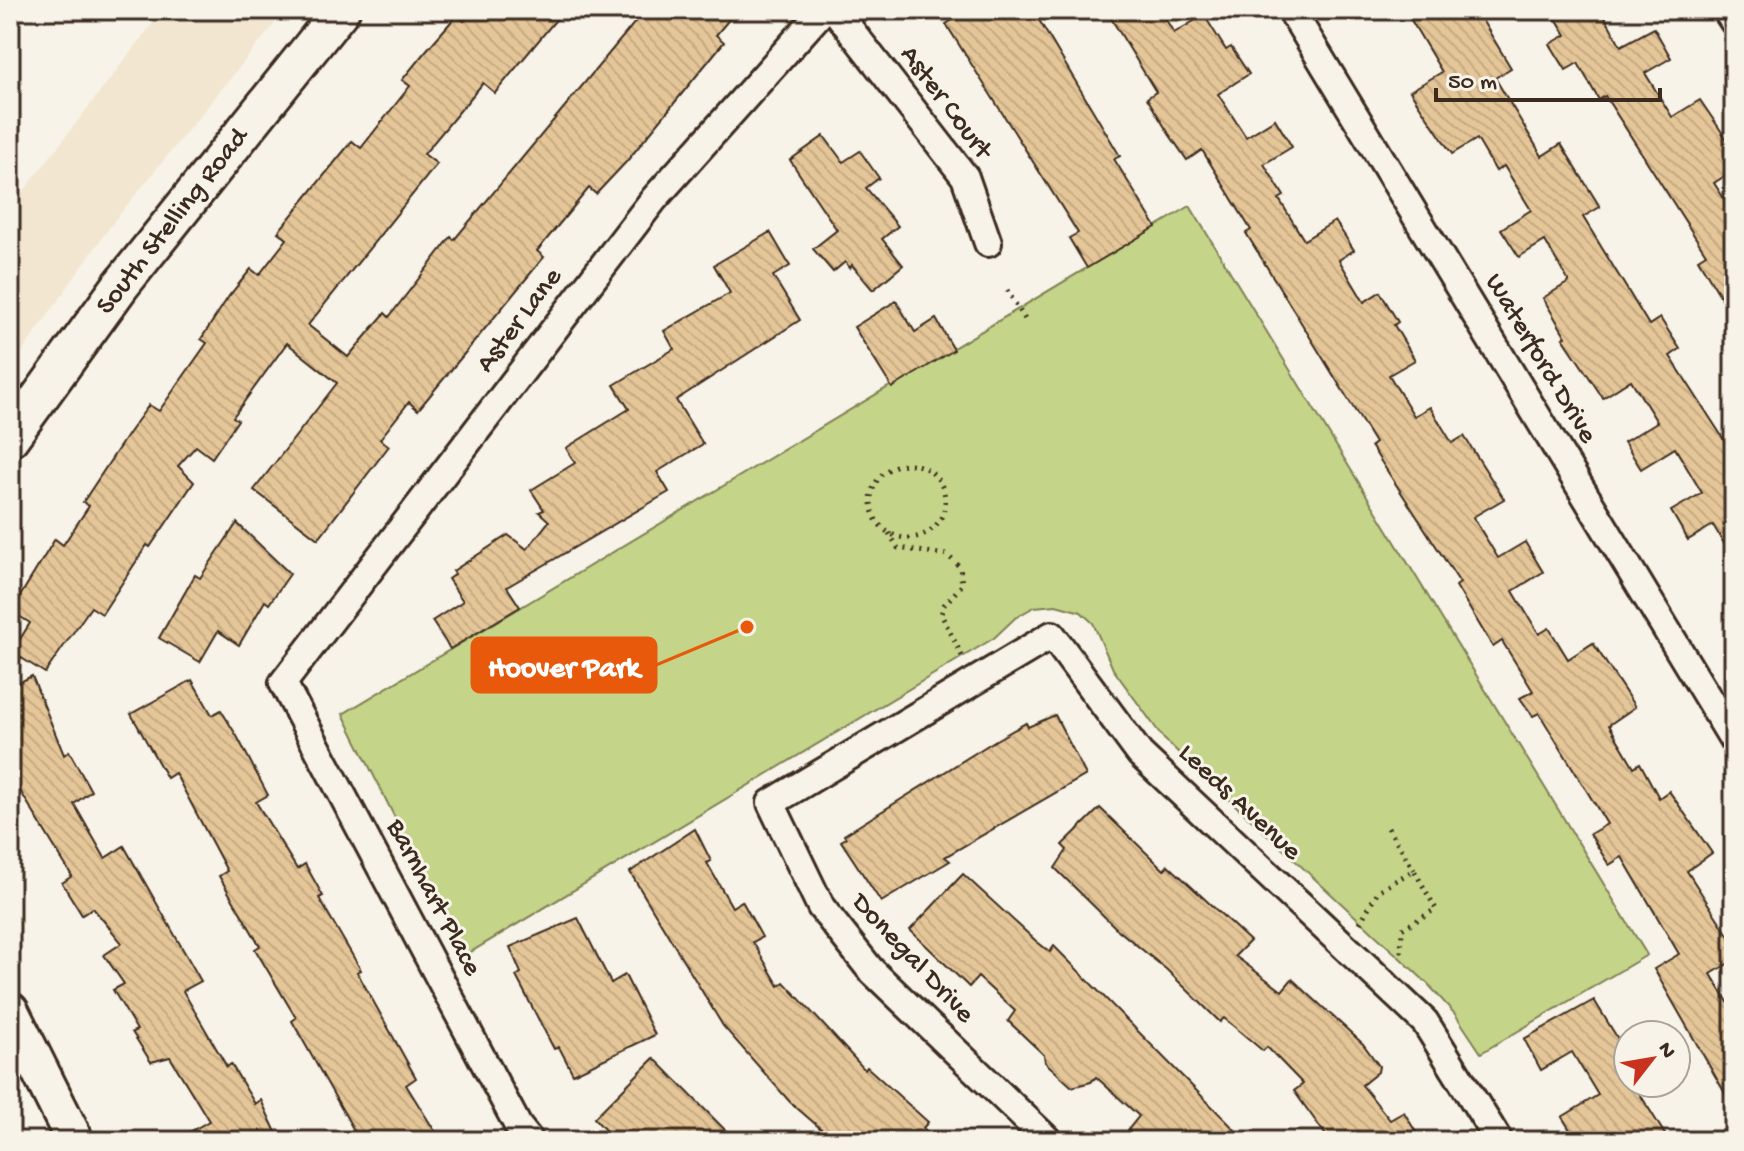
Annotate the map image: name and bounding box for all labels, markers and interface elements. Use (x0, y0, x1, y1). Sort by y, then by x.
street label: Aster Court (892, 40, 1000, 168)
scale bar (1436, 52, 1660, 102)
text: 50 m (1448, 69, 1497, 98)
street label: South Stelling Road (90, 120, 258, 322)
street label: Aster Lane (470, 262, 570, 380)
street label: Waterford Drive (1476, 268, 1604, 450)
callout: Hoover Park (472, 638, 656, 692)
text: Hoover Park (488, 653, 644, 688)
street label: Leeds Avenue (1170, 737, 1308, 869)
street label: Barnhart Place (377, 813, 488, 982)
street label: Donegal Drive (842, 886, 981, 1031)
north arrow (1612, 1019, 1692, 1099)
text: N (1651, 1038, 1681, 1064)

